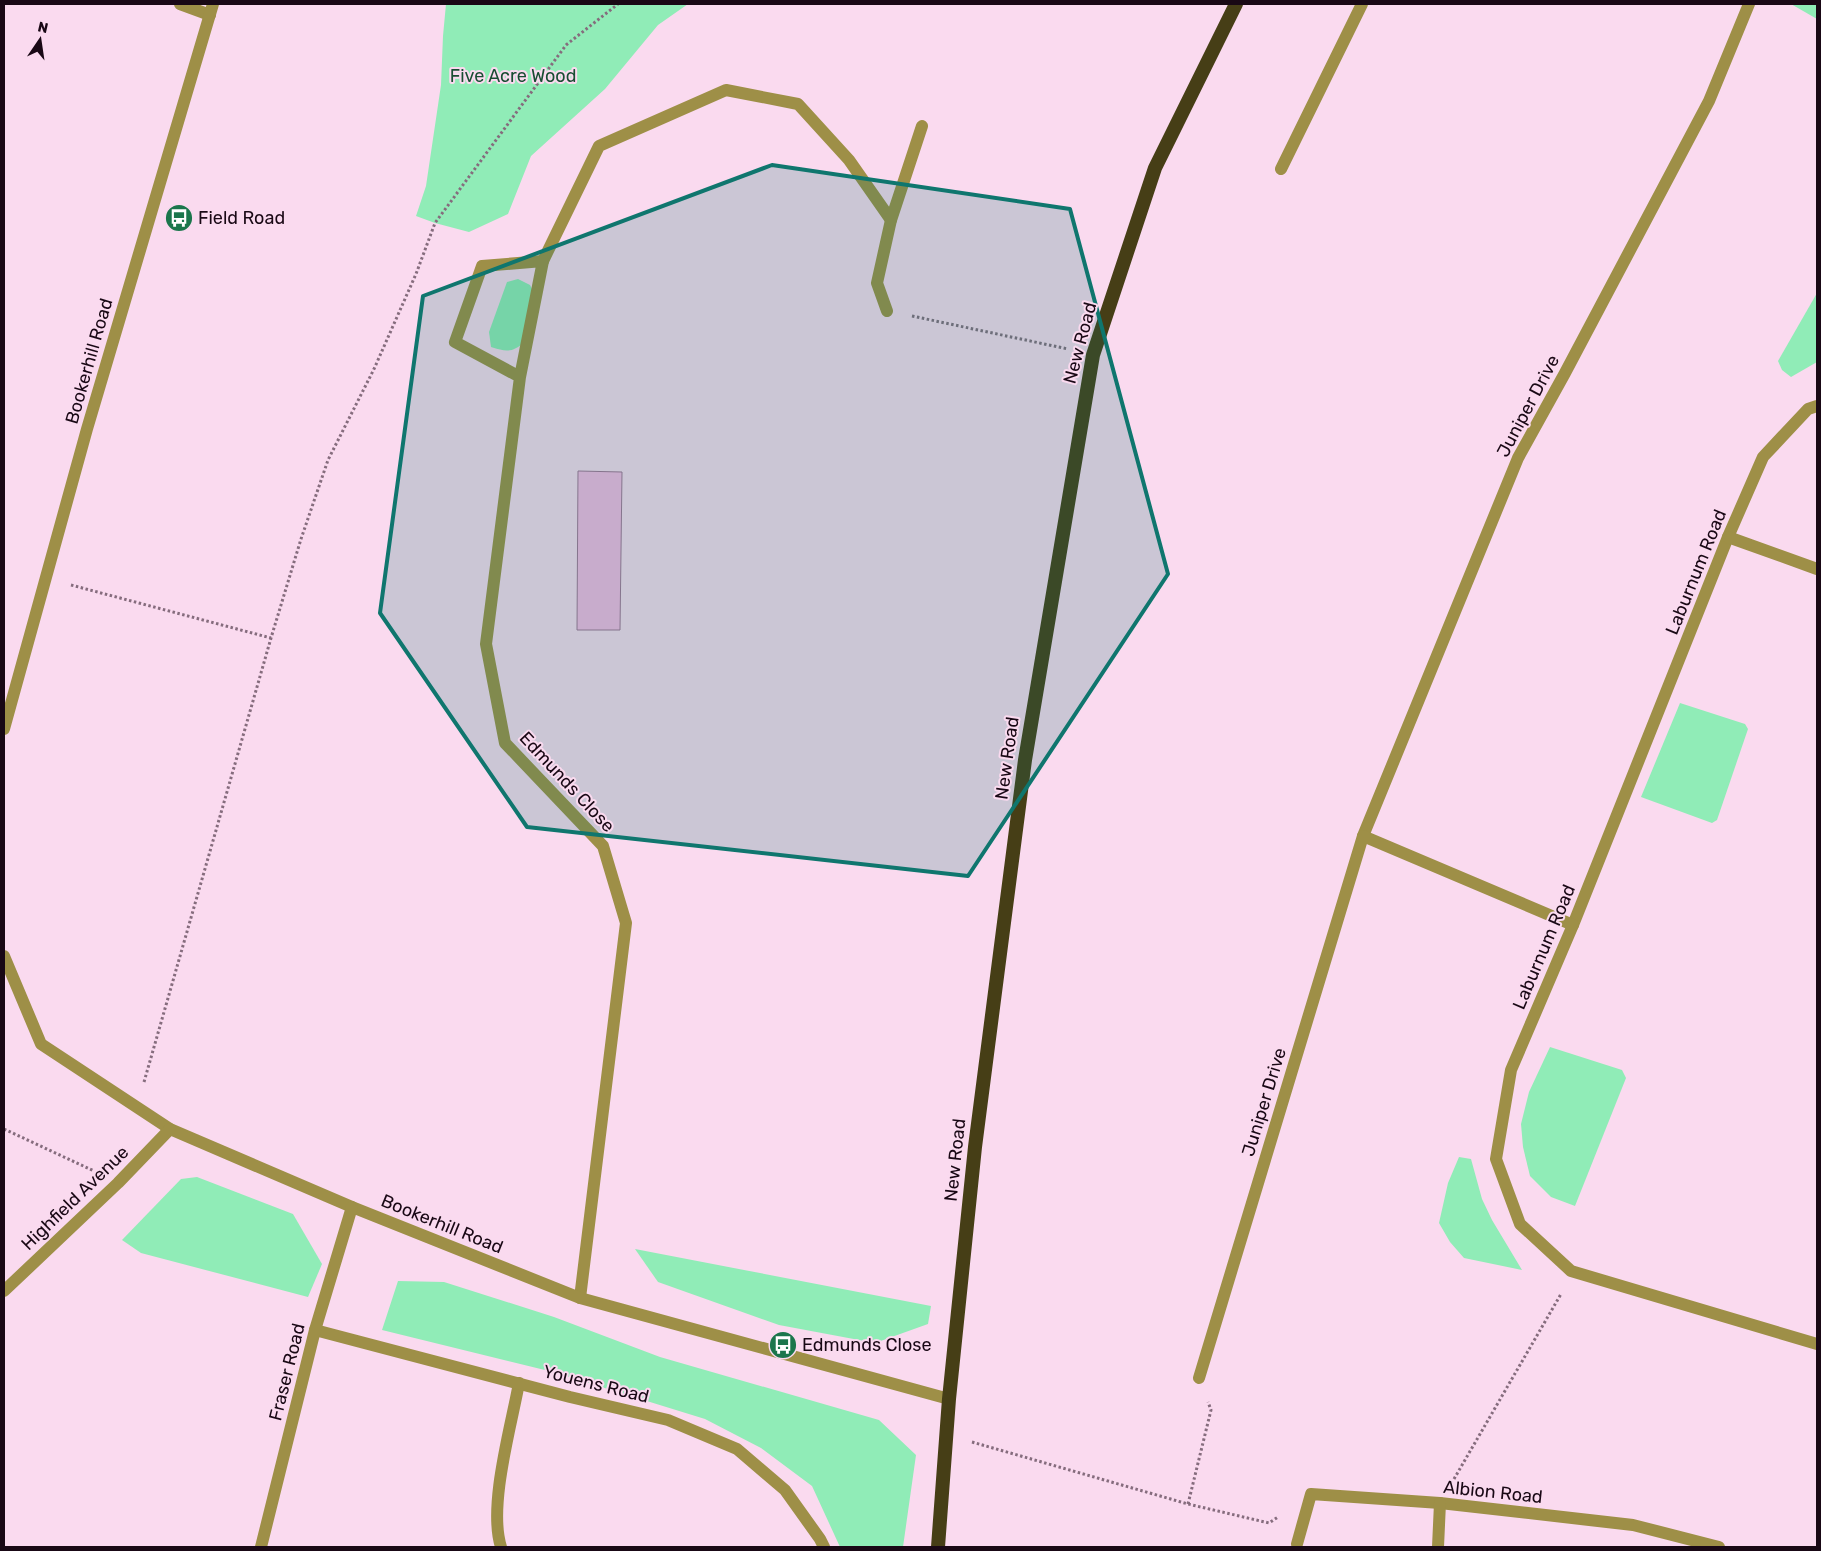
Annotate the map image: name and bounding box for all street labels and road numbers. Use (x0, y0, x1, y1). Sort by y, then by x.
street label: Bookerhill Road (61, 296, 117, 426)
street label: New Road (1059, 300, 1101, 386)
street label: Juniper Drive (1492, 351, 1564, 461)
street label: Laburnum Road (1661, 506, 1731, 638)
street label: New Road (990, 715, 1024, 801)
street label: Edmunds Close (515, 727, 619, 837)
street label: Laburnum Road (1508, 881, 1580, 1013)
street label: Juniper Drive (1237, 1045, 1291, 1159)
street label: New Road (940, 1117, 970, 1203)
street label: Highfield Avenue (17, 1141, 133, 1255)
street label: Bookerhill Road (378, 1190, 506, 1258)
street label: Fraser Road (264, 1321, 310, 1423)
street label: Youens Road (541, 1360, 651, 1408)
street label: Albion Road (1442, 1476, 1544, 1508)

